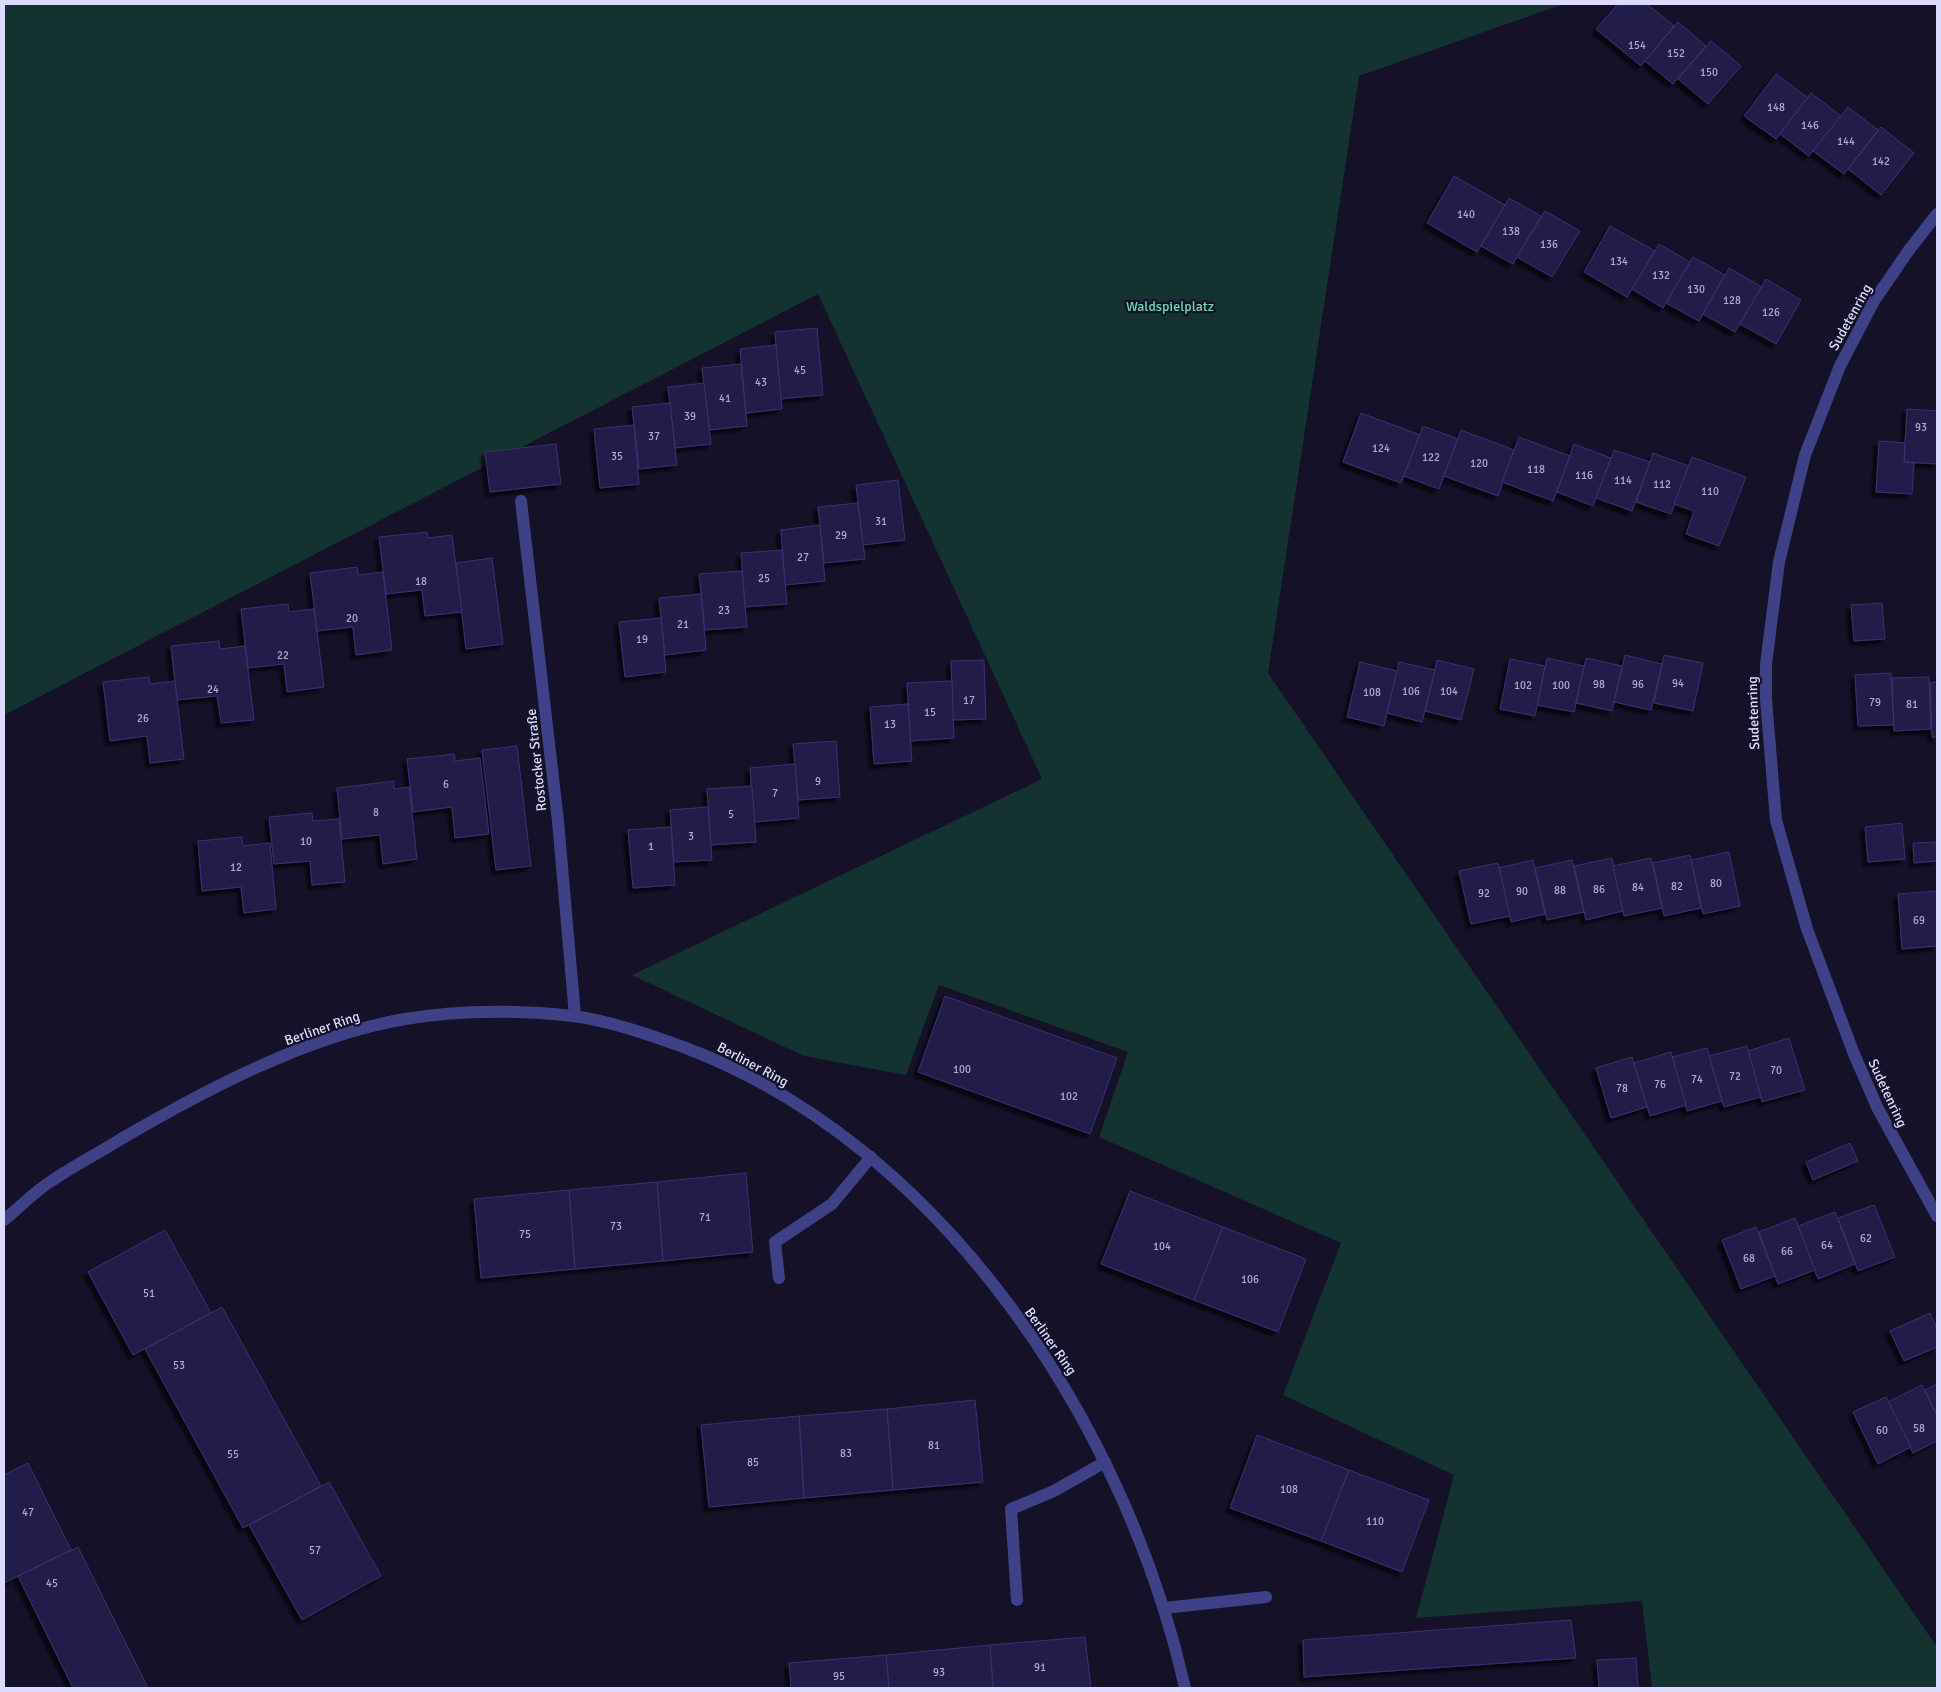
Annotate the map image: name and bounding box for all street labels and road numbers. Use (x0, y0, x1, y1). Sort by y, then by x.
street label: Sudetenring (1825, 281, 1876, 354)
street label: Sudetenring (1744, 676, 1763, 750)
street label: Rostocker Straße (523, 708, 550, 812)
street label: Berliner Ring (282, 1008, 362, 1049)
street label: Berliner Ring (714, 1038, 791, 1090)
street label: Sudetenring (1864, 1056, 1911, 1130)
street label: Berliner Ring (1021, 1304, 1080, 1378)

